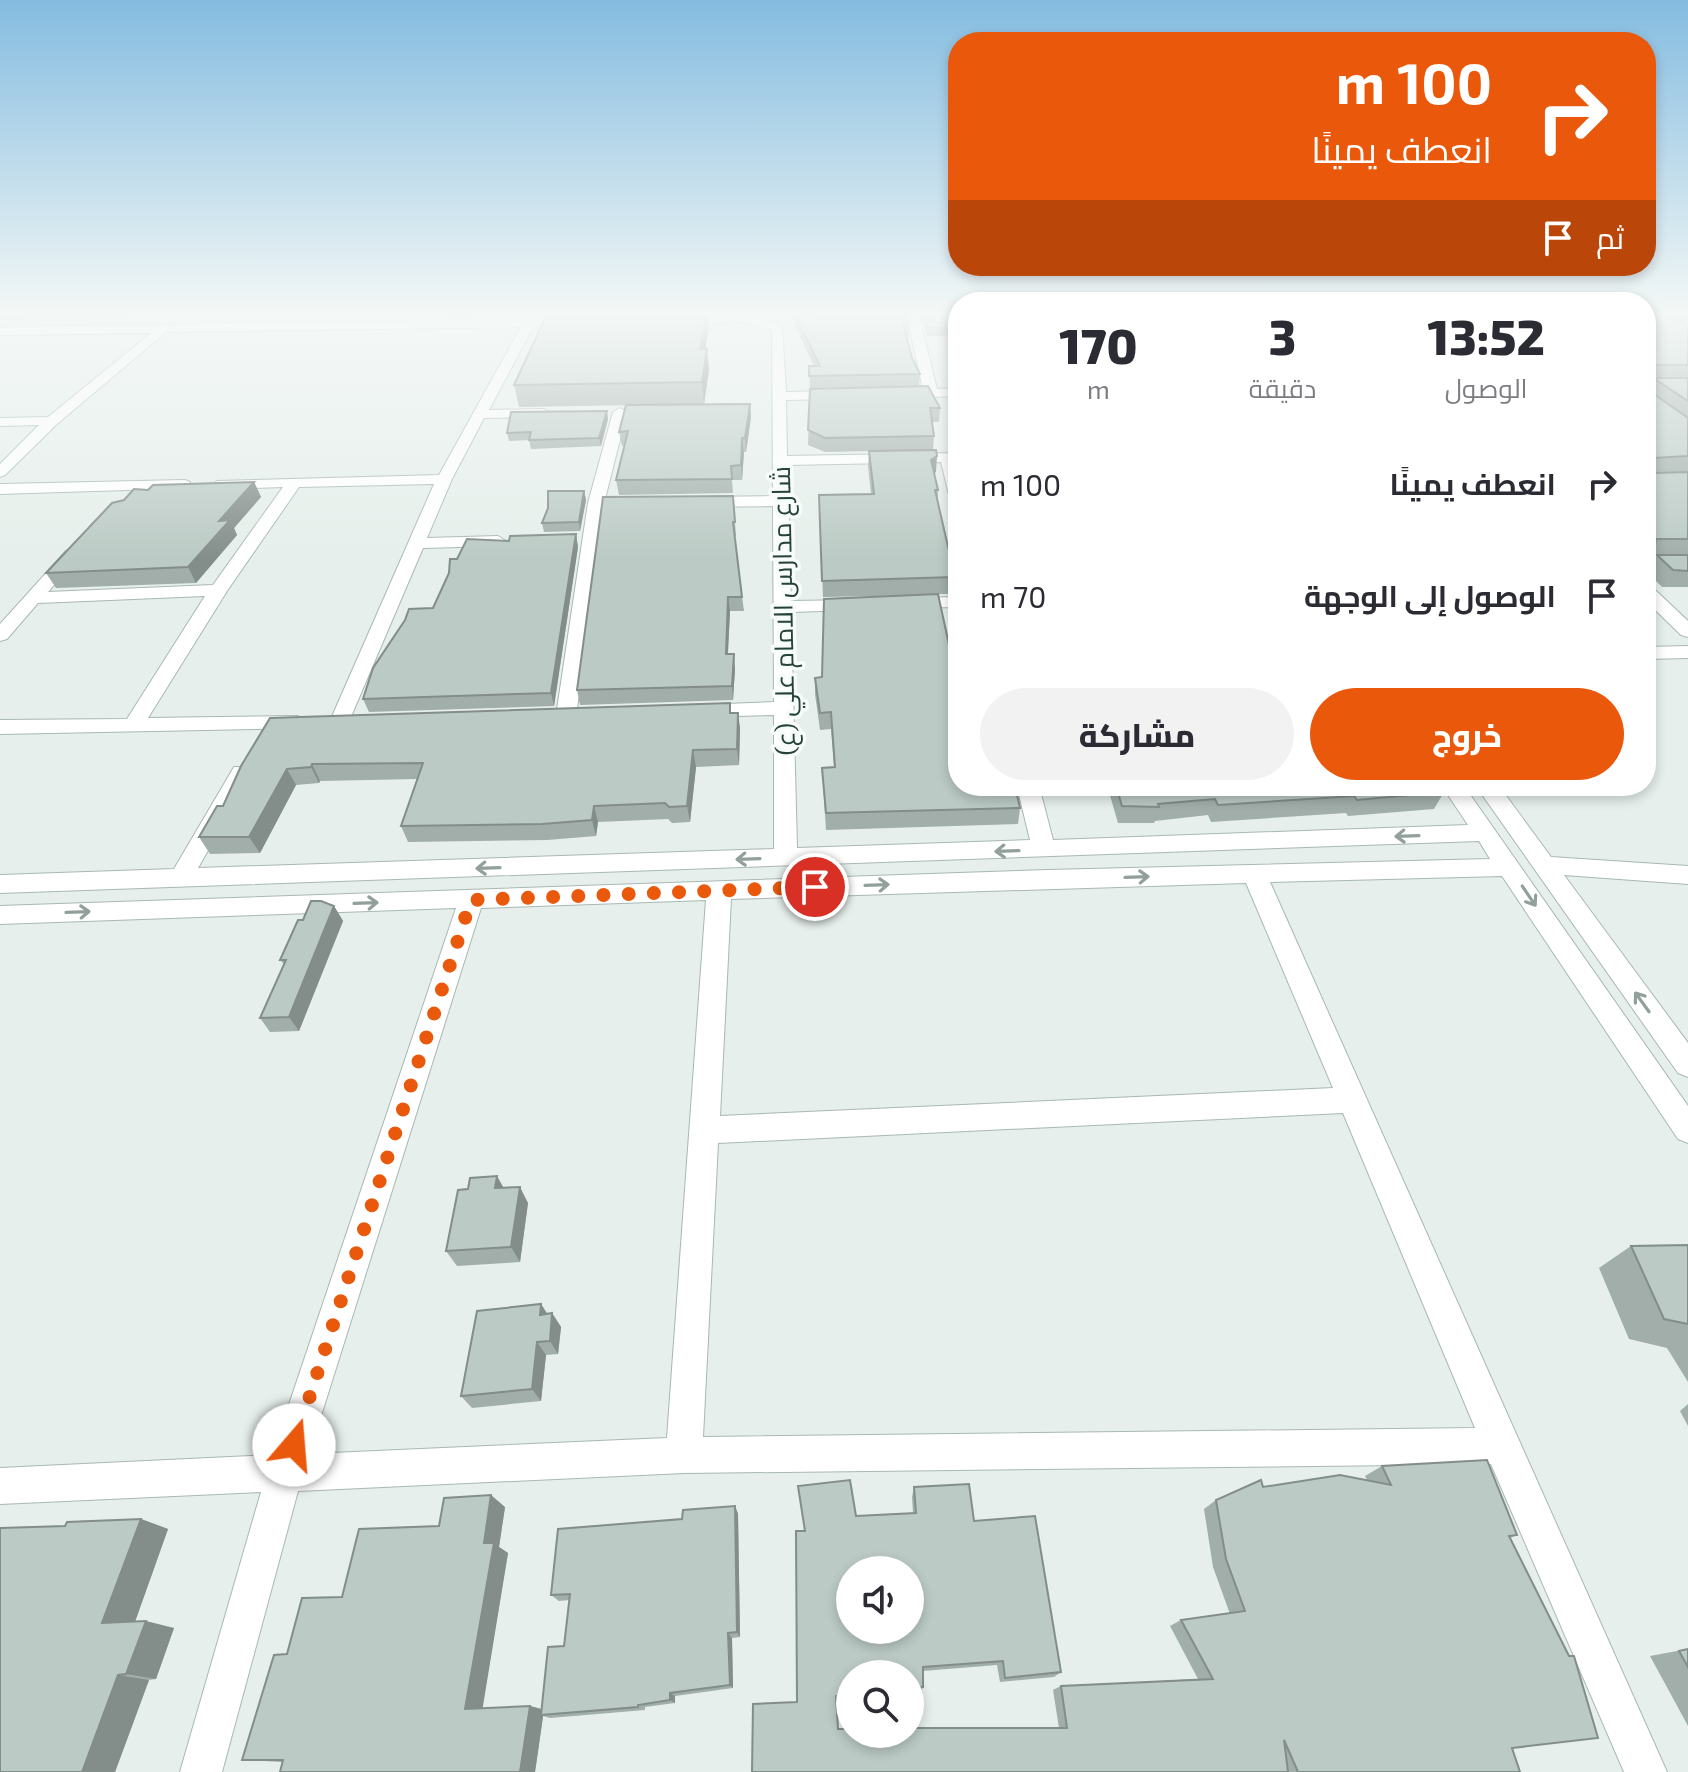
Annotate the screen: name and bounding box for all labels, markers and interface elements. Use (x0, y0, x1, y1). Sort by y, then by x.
text: 100 m (1336, 48, 1492, 115)
icon: right (1520, 64, 1624, 168)
text: انعطف يمينًا (1311, 127, 1492, 170)
icon: arrive (1536, 216, 1580, 260)
text: ثم (1596, 219, 1624, 255)
text: 3 (1269, 307, 1296, 365)
text: 13:52 (1428, 307, 1545, 365)
text: 170 (1059, 316, 1138, 374)
text: دقيقة (1249, 372, 1316, 403)
text: الوصول (1445, 372, 1528, 403)
text: m (1087, 373, 1110, 404)
icon: right (1580, 462, 1624, 506)
text: انعطف يمينًا (1390, 465, 1556, 501)
street label: شارع مدارس الامام علي (ع) (764, 466, 807, 756)
text: 100 m (980, 466, 1061, 502)
icon: arrive (1580, 574, 1624, 618)
text: الوصول إلى الوجهة (1304, 577, 1556, 613)
text: 70 m (980, 578, 1046, 614)
button: مشاركة (980, 688, 1294, 780)
button: خروج (1310, 688, 1624, 780)
one-way arrow (1394, 829, 1421, 844)
one-way arrow (994, 843, 1021, 858)
one-way arrow (735, 852, 762, 867)
pin (781, 853, 849, 921)
one-way arrow (475, 861, 502, 876)
icon: arrive (793, 865, 837, 909)
one-way arrow (1123, 869, 1150, 884)
one-way arrow (864, 878, 890, 893)
one-way arrow (1521, 885, 1537, 907)
one-way arrow (352, 896, 379, 911)
one-way arrow (64, 905, 91, 920)
one-way arrow (1634, 991, 1650, 1013)
position arrow (252, 1403, 336, 1487)
map controls (836, 1556, 924, 1748)
button: sound (836, 1556, 924, 1644)
button: search (836, 1660, 924, 1748)

